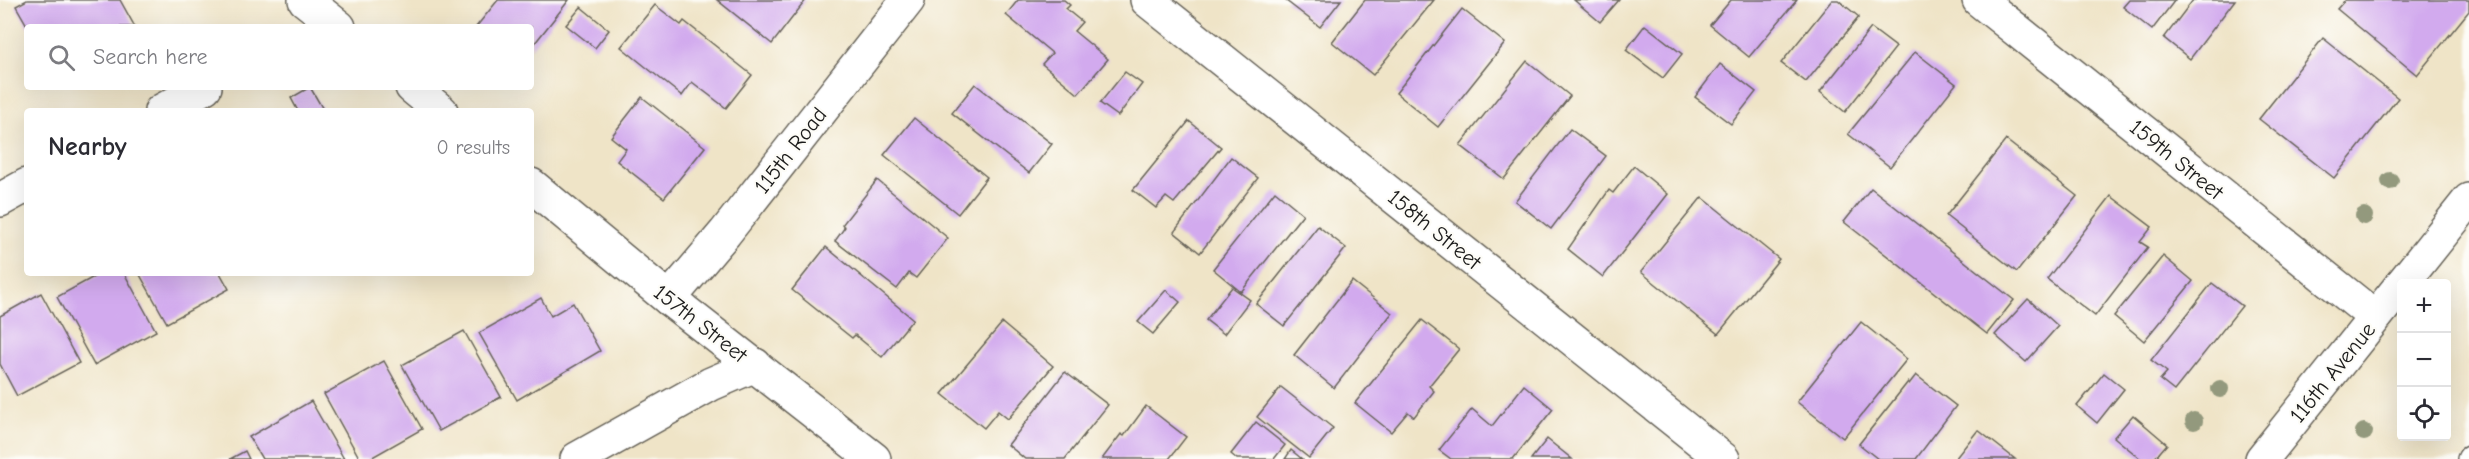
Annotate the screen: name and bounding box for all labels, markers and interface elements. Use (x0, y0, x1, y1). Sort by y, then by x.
search box (24, 24, 534, 90)
icon: search (45, 41, 78, 74)
text: Search here (93, 44, 208, 70)
street label: 115th Road (749, 102, 833, 199)
street label: 159th Street (2124, 114, 2229, 206)
text: Nearby (48, 132, 127, 162)
text: 0 results (437, 136, 510, 159)
street label: 158th Street (1382, 184, 1487, 276)
street label: 157th Street (648, 279, 753, 369)
map controls (2397, 279, 2451, 441)
button: + (2397, 279, 2451, 333)
street label: 116th Avenue (2284, 317, 2381, 428)
button: − (2397, 333, 2451, 387)
button: locate (2397, 387, 2451, 441)

